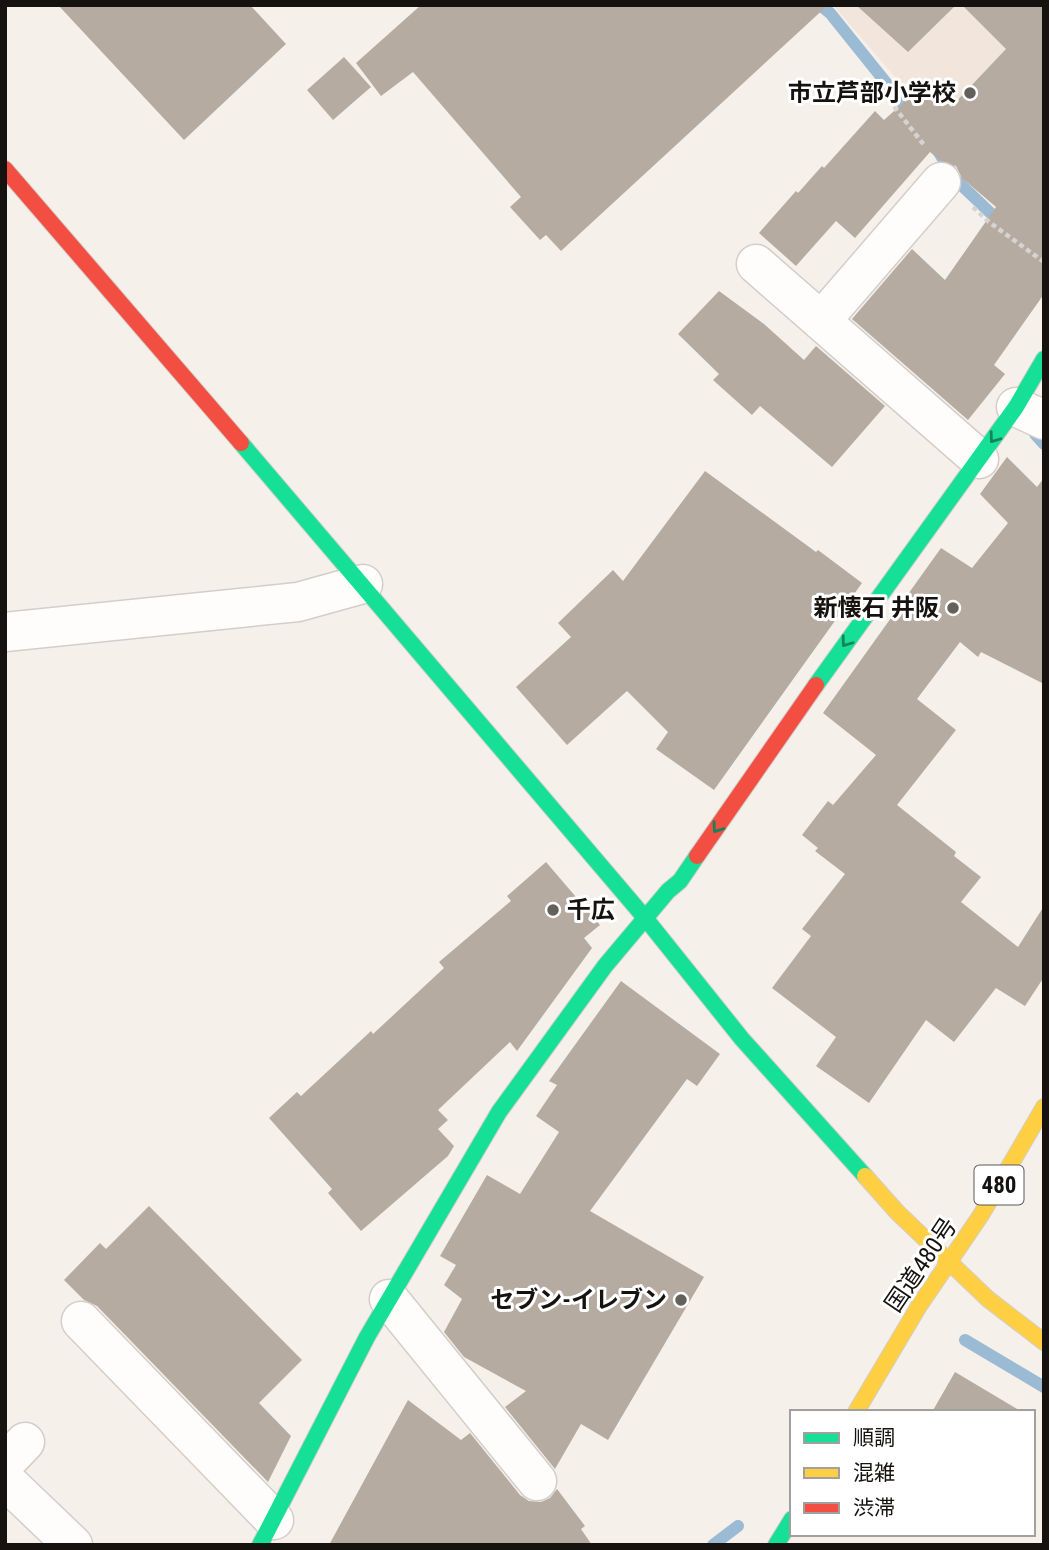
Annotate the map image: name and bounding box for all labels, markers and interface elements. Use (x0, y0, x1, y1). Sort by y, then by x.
place label: 市立芦部小学校 (788, 79, 956, 107)
marker: 市立芦部小学校 (962, 85, 978, 101)
one-way arrow (990, 430, 1003, 442)
place label: 新懐石 井阪 (813, 594, 939, 622)
marker: 新懐石 井阪 (945, 600, 961, 616)
one-way arrow (842, 634, 855, 647)
one-way arrow (713, 820, 725, 833)
place label: 千広 (567, 896, 615, 924)
marker: 千広 (545, 902, 561, 918)
road number: 480 (974, 1166, 1024, 1204)
street label: 国道480号 (879, 1213, 963, 1317)
place label: セブン-イレブン (490, 1286, 667, 1314)
marker: セブン-イレブン (673, 1292, 689, 1308)
legend (790, 1410, 1035, 1536)
text: 順調 (853, 1426, 895, 1450)
text: 混雑 (853, 1461, 895, 1485)
text: 渋滞 (853, 1496, 895, 1520)

